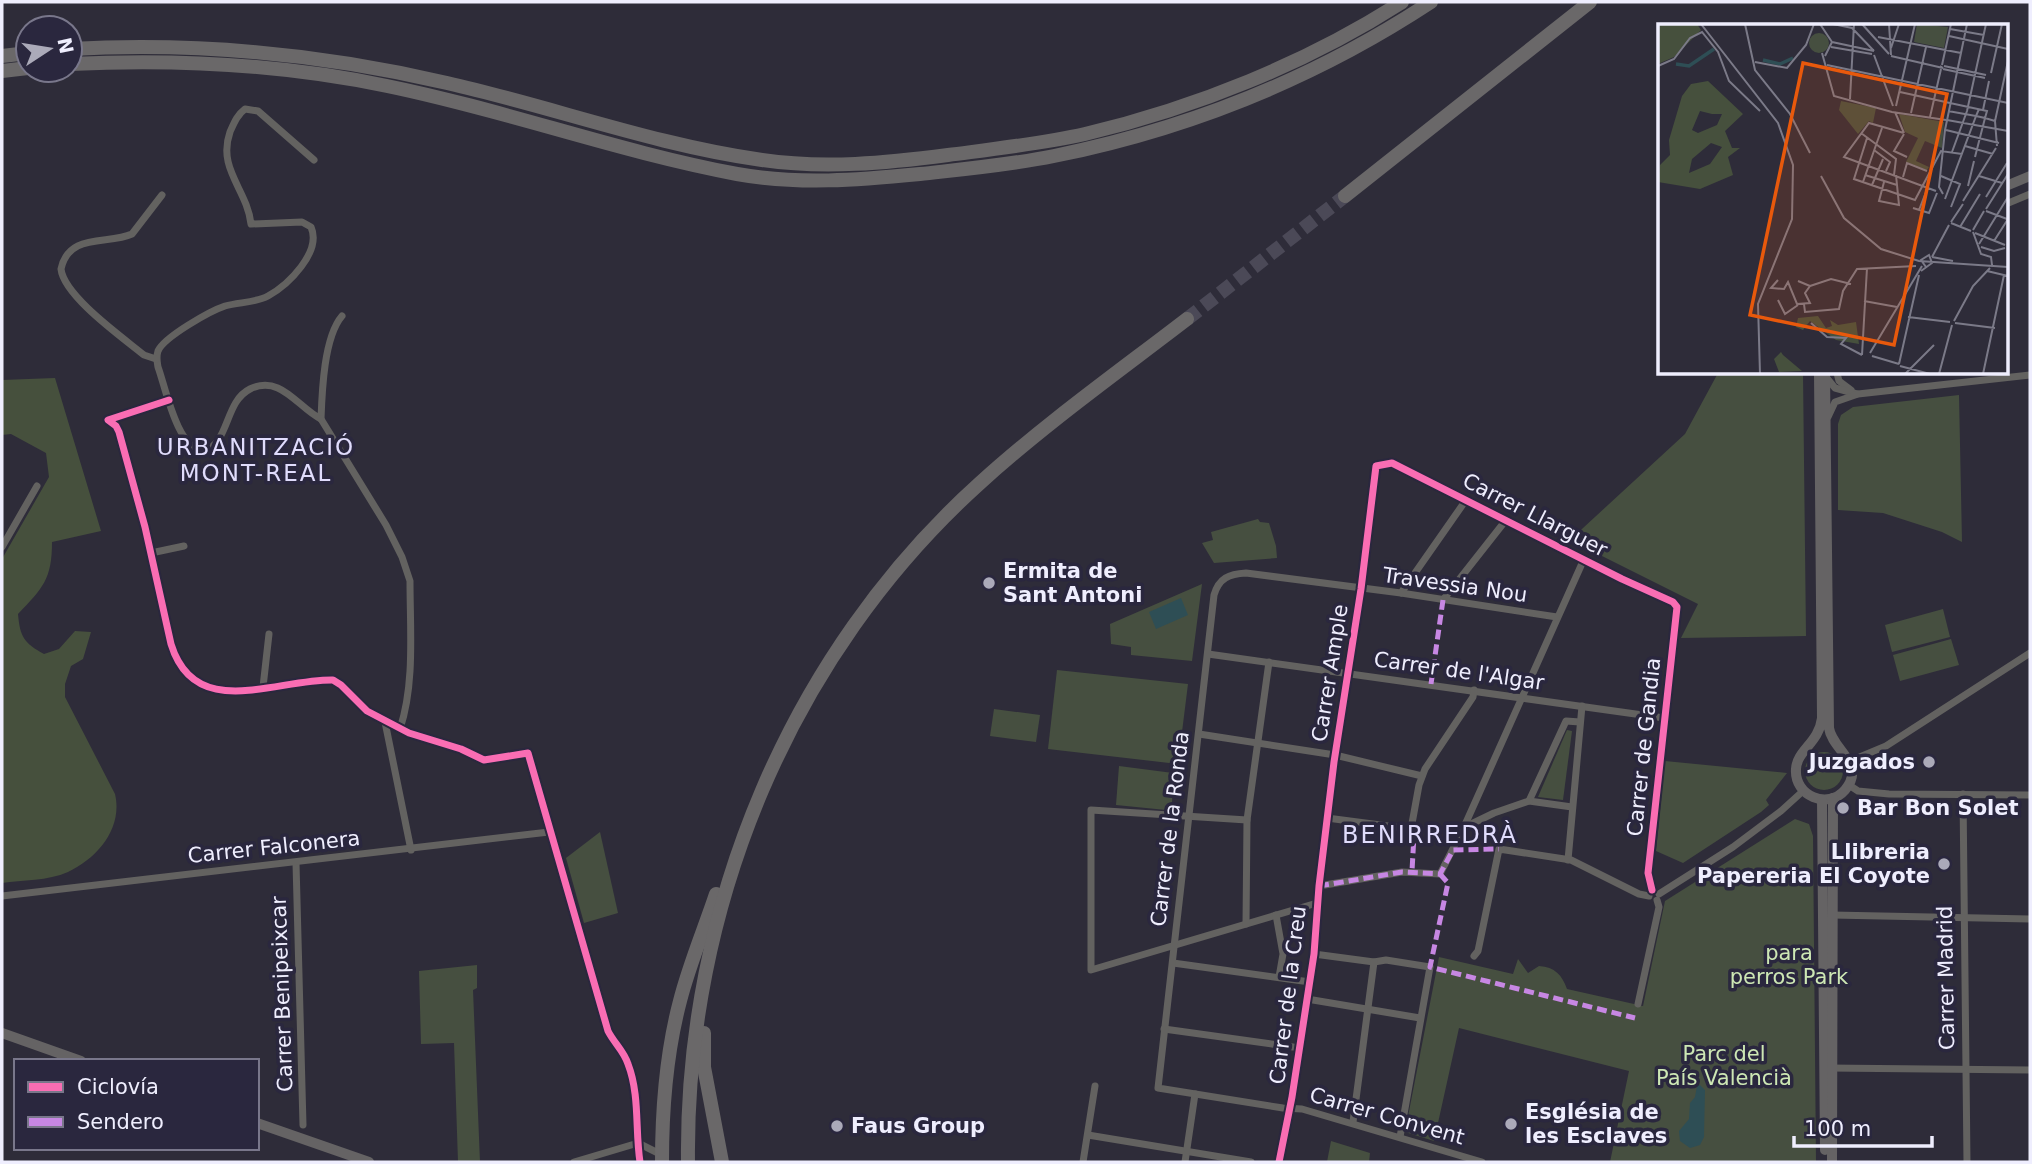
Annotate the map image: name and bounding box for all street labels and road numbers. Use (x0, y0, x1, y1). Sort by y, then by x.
street label: Carrer Llarguer (1459, 468, 1612, 562)
street label: Travessia Nou (1380, 563, 1529, 607)
street label: Carrer Ample (1307, 602, 1353, 744)
street label: Carrer de l'Algar (1372, 647, 1546, 695)
street label: Carrer de Gandia (1623, 656, 1665, 838)
street label: Carrer de la Ronda (1146, 730, 1194, 928)
street label: Carrer Falconera (187, 826, 361, 868)
street label: Carrer Benipeixcar (267, 895, 297, 1092)
street label: Carrer de la Creu (1265, 904, 1311, 1086)
street label: Carrer Madrid (1933, 906, 1959, 1050)
street label: Carrer Convent (1307, 1082, 1467, 1150)

